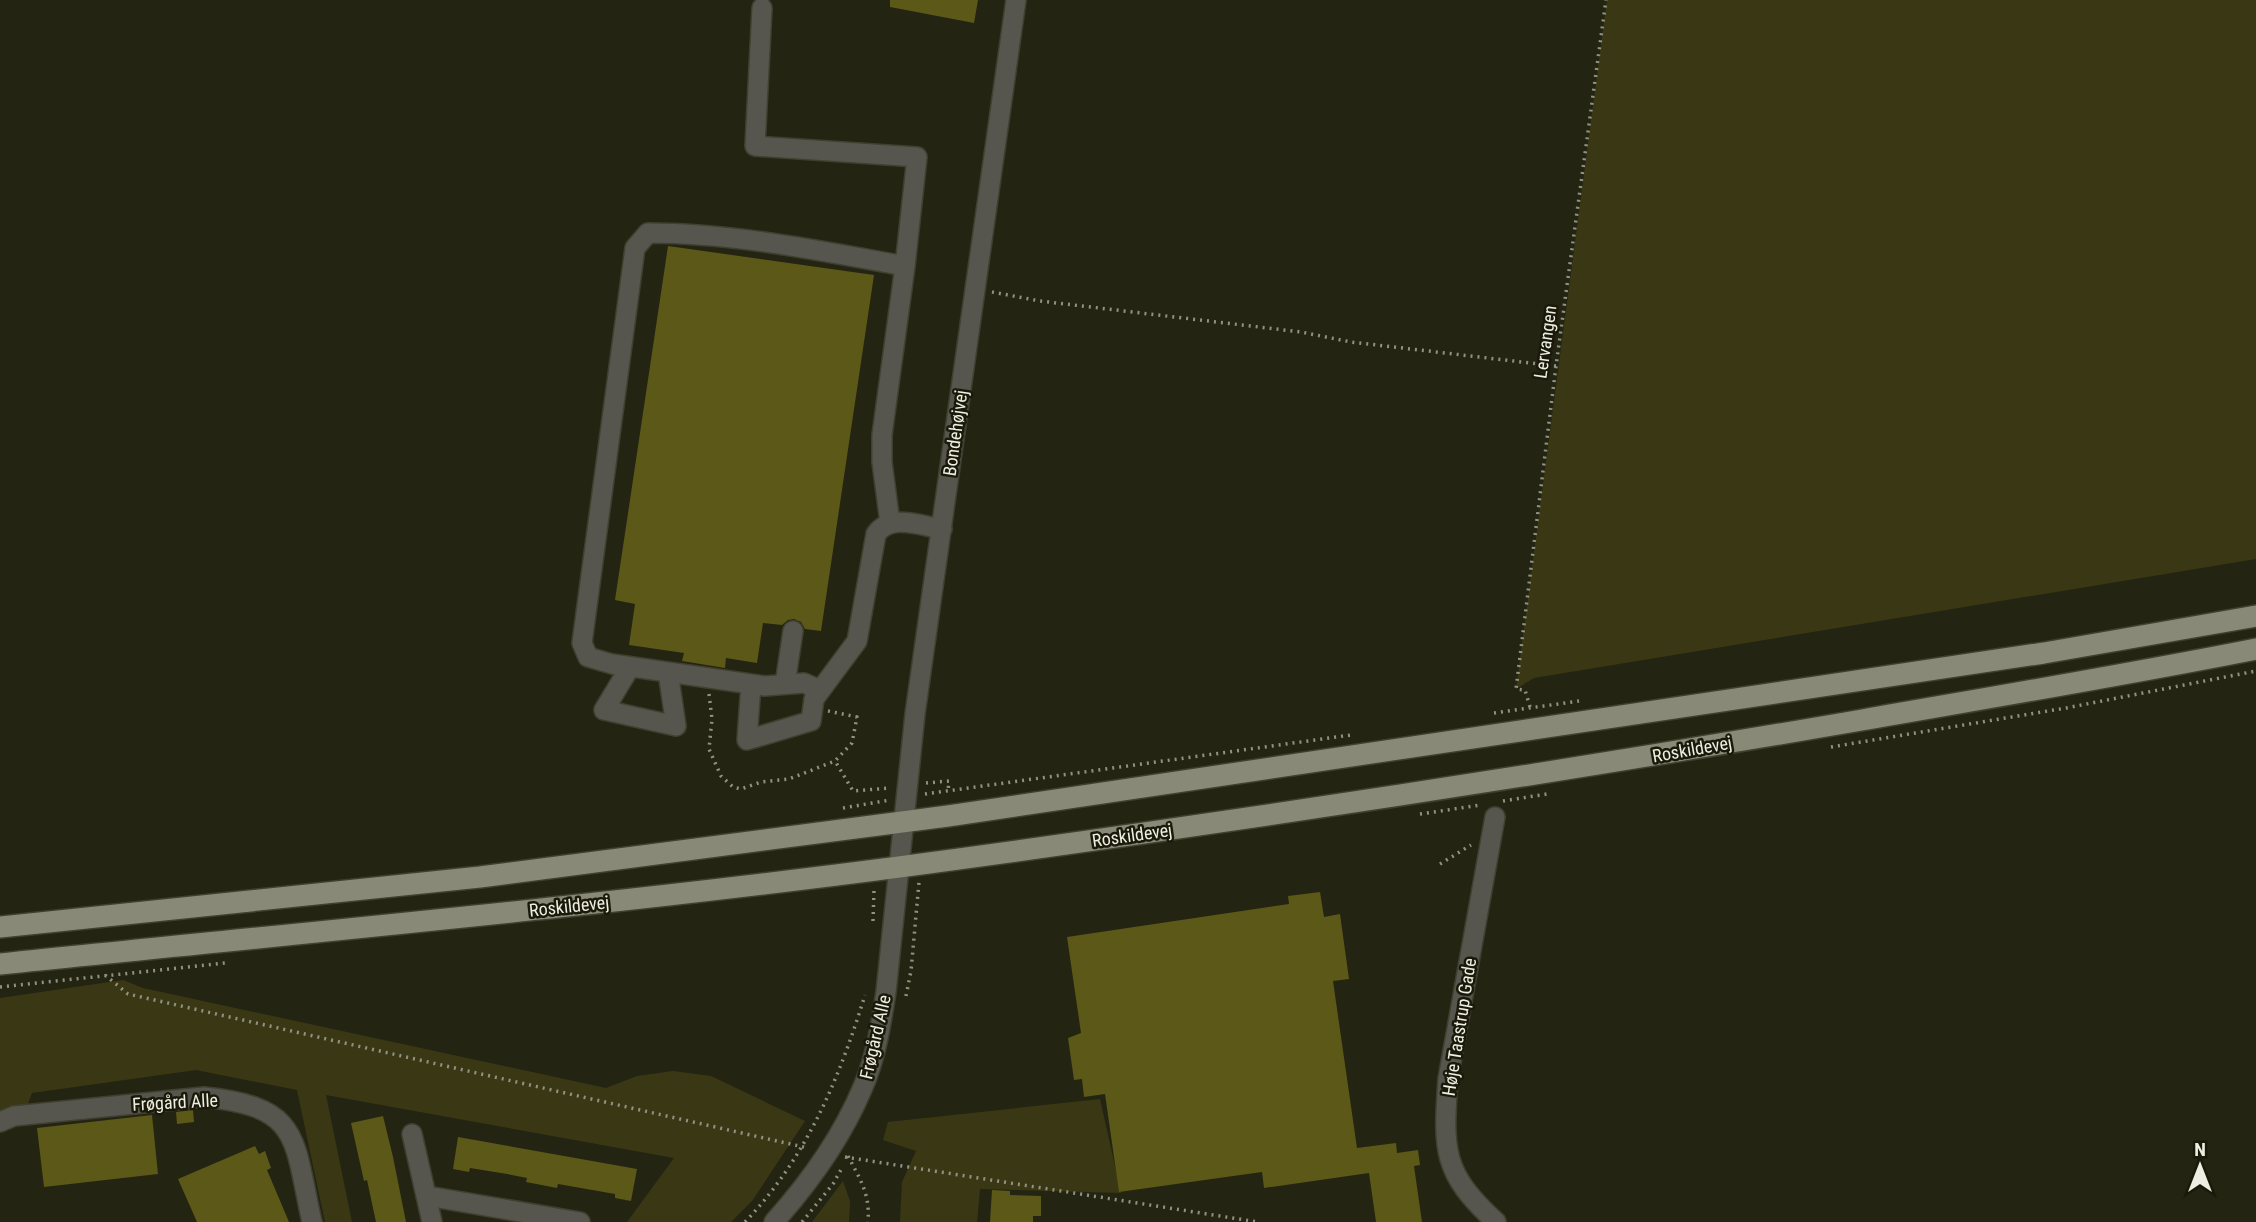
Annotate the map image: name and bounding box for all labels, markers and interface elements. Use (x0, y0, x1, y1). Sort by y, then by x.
street label: Lervangen (1529, 304, 1561, 380)
street label: Bondehøjvej (939, 389, 971, 477)
street label: Roskildevej (1651, 732, 1733, 766)
street label: Roskildevej (1091, 819, 1173, 851)
street label: Roskildevej (528, 891, 610, 921)
street label: Høje Taastrup Gade (1438, 957, 1480, 1097)
street label: Frøgård Alle (855, 993, 895, 1081)
street label: Frøgård Alle (132, 1089, 218, 1115)
north arrow (2165, 1131, 2235, 1201)
text: N (2194, 1138, 2206, 1161)

